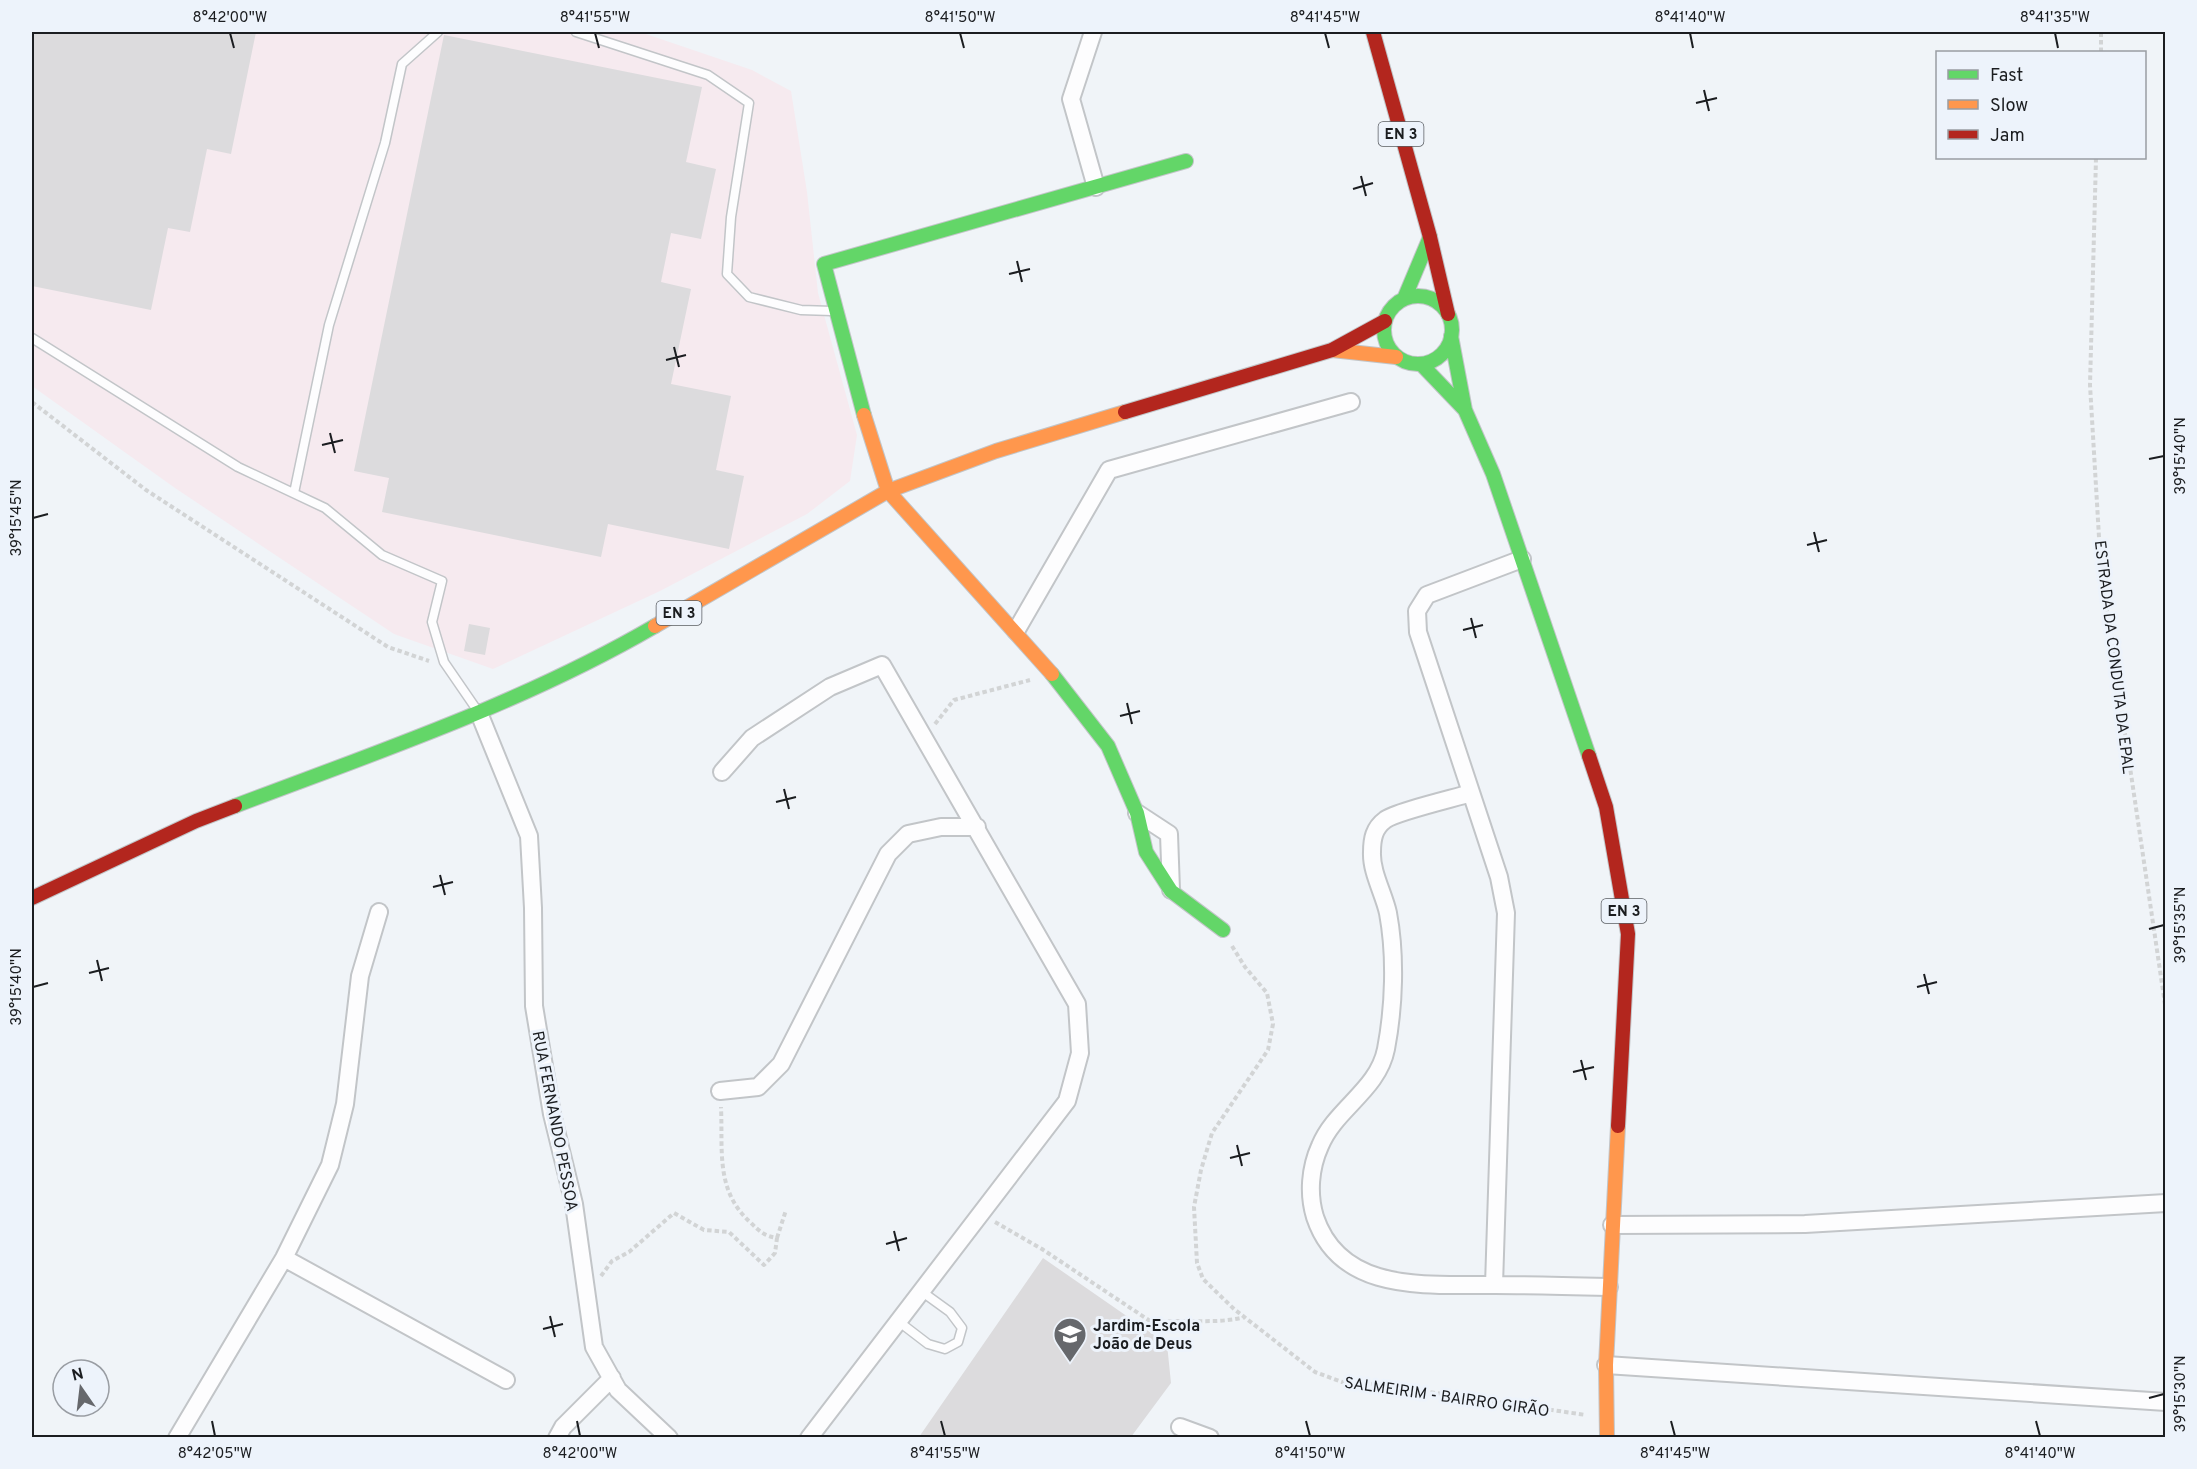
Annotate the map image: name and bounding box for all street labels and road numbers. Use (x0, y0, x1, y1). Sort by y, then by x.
road number: EN 3 (1378, 122, 1424, 146)
street label: ESTRADA DA CONDUTA DA EPAL (2089, 539, 2137, 775)
road number: EN 3 (656, 601, 702, 625)
road number: EN 3 (1602, 899, 1646, 923)
street label: RUA FERNANDO PESSOA (527, 1029, 581, 1214)
street label: SALMEIRIM - BAIRRO GIRÃO (1343, 1371, 1551, 1422)

